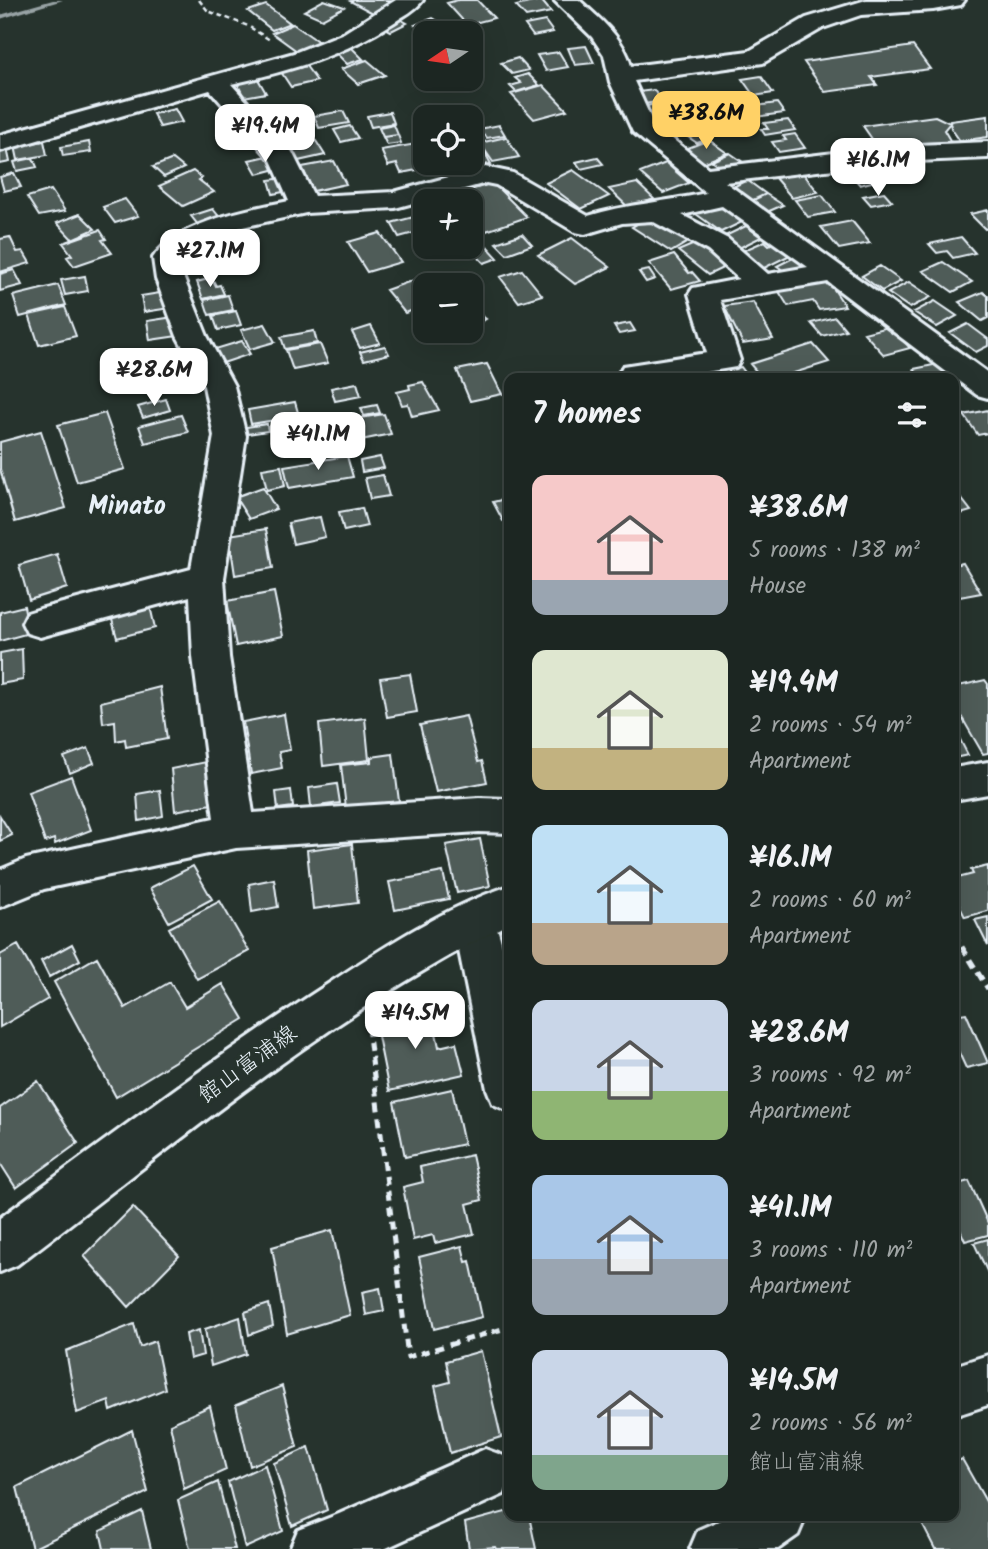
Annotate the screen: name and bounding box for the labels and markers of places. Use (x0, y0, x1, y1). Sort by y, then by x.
pin: ¥38.6M (649, 92, 763, 151)
pin: ¥19.4M (208, 104, 322, 164)
pin: ¥16.1M (821, 138, 935, 198)
pin: ¥27.1M (153, 230, 267, 289)
pin: ¥28.6M (97, 348, 211, 408)
pin: ¥41.1M (261, 412, 375, 472)
pin: ¥14.5M (358, 992, 472, 1051)

